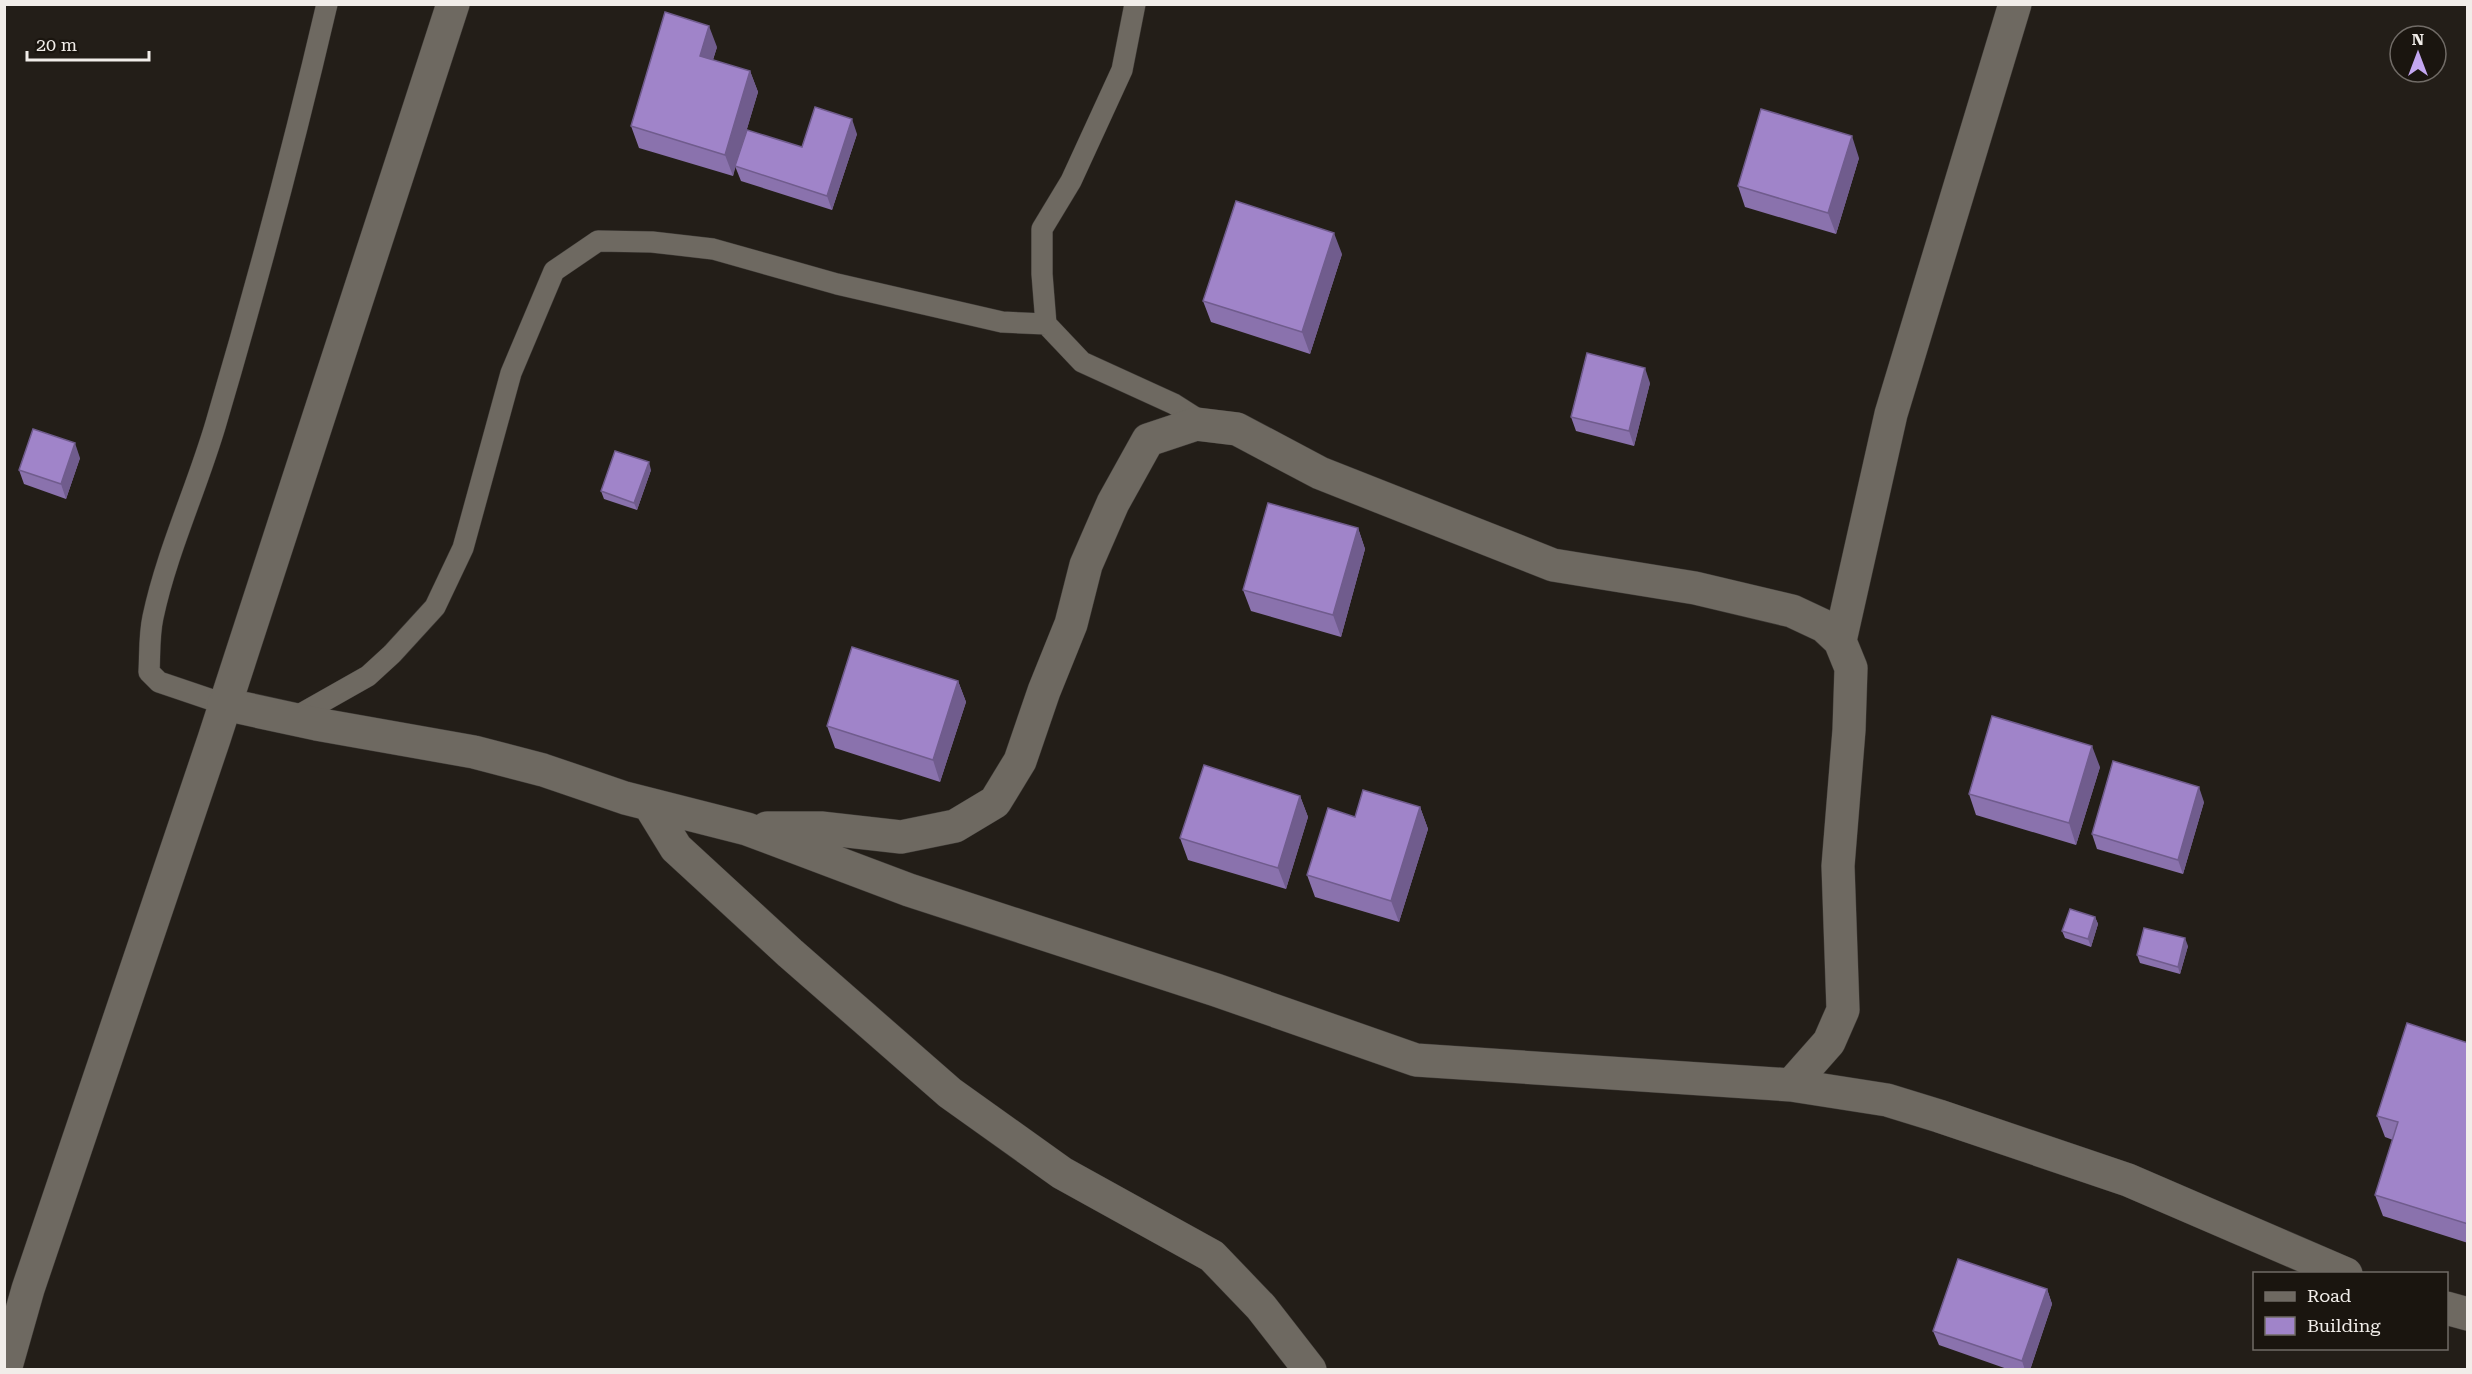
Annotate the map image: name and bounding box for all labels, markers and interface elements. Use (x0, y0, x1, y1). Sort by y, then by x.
scale bar (27, 24, 148, 62)
north arrow (2388, 24, 2448, 84)
text: N (2412, 30, 2424, 49)
text: 20 m (36, 34, 77, 55)
legend (2253, 1272, 2448, 1350)
text: Road (2307, 1285, 2352, 1306)
text: Building (2307, 1315, 2381, 1336)

